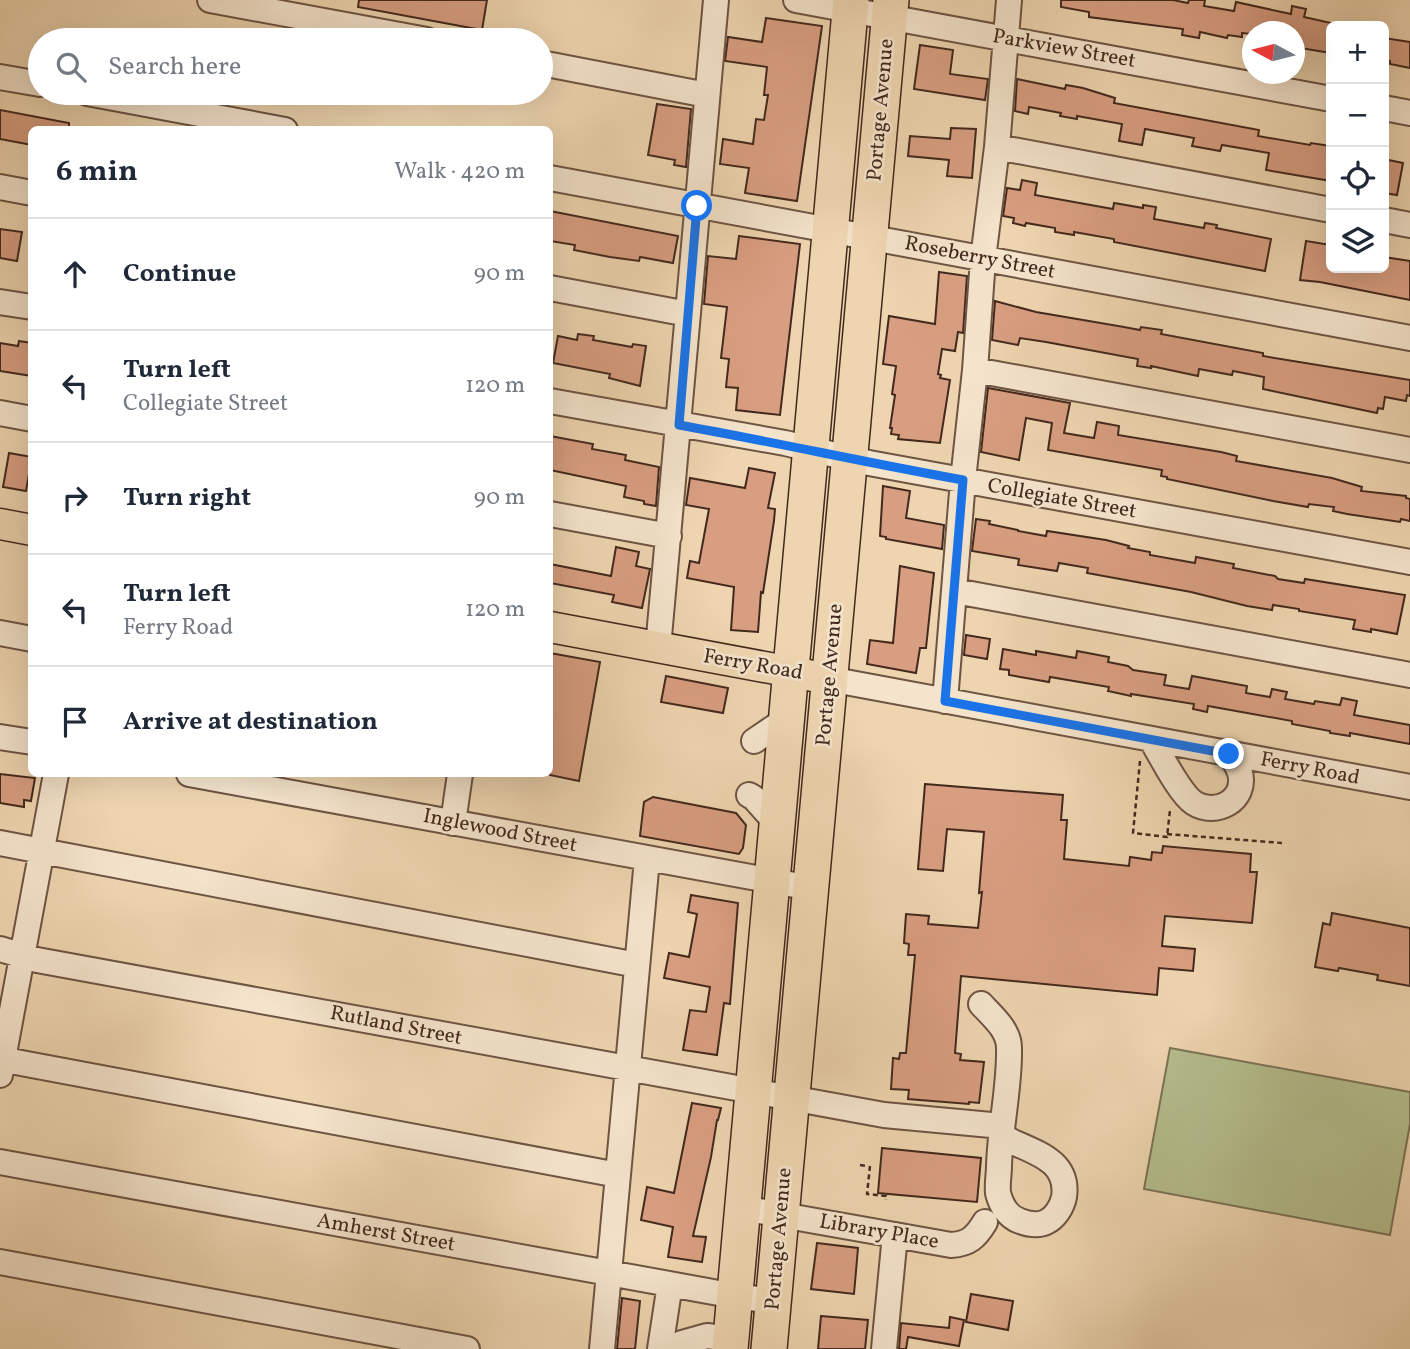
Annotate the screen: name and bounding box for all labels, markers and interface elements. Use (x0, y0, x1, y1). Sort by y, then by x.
north arrow (1242, 21, 1305, 84)
map controls (1326, 21, 1389, 273)
button: + (1326, 21, 1389, 84)
street label: Parkview Street (990, 22, 1138, 76)
search box (28, 28, 553, 105)
street label: Portage Avenue (860, 37, 902, 183)
icon: search (52, 48, 90, 86)
text: Search here (108, 49, 241, 85)
button: − (1326, 84, 1389, 147)
button: locate (1326, 147, 1389, 210)
text: 6 min (56, 151, 138, 193)
text: Walk · 420 m (394, 156, 525, 188)
route start (681, 190, 712, 221)
button: layers (1326, 210, 1389, 273)
street label: Roseberry Street (902, 229, 1058, 287)
icon: ahead (56, 255, 94, 293)
text: Continue (123, 256, 236, 292)
text: 90 m (474, 258, 525, 290)
text: Turn left (123, 352, 231, 388)
icon: left (56, 367, 94, 405)
text: 120 m (465, 370, 525, 402)
text: Collegiate Street (123, 388, 288, 420)
street label: Collegiate Street (985, 472, 1139, 526)
icon: right (56, 479, 94, 517)
text: Turn right (123, 480, 251, 516)
text: 90 m (474, 482, 525, 514)
text: Turn left (123, 576, 231, 612)
icon: left (56, 591, 94, 629)
text: 120 m (465, 594, 525, 626)
street label: Portage Avenue (809, 602, 851, 748)
text: Ferry Road (123, 612, 233, 644)
street label: Ferry Road (701, 642, 805, 688)
icon: arrive (56, 703, 94, 741)
text: Arrive at destination (123, 704, 378, 740)
route end (1213, 738, 1244, 769)
street label: Ferry Road (1258, 745, 1362, 793)
street label: Inglewood Street (421, 802, 579, 860)
street label: Rutland Street (327, 999, 465, 1053)
street label: Portage Avenue (758, 1166, 800, 1312)
street label: Amherst Street (314, 1207, 458, 1259)
street label: Library Place (817, 1207, 941, 1257)

